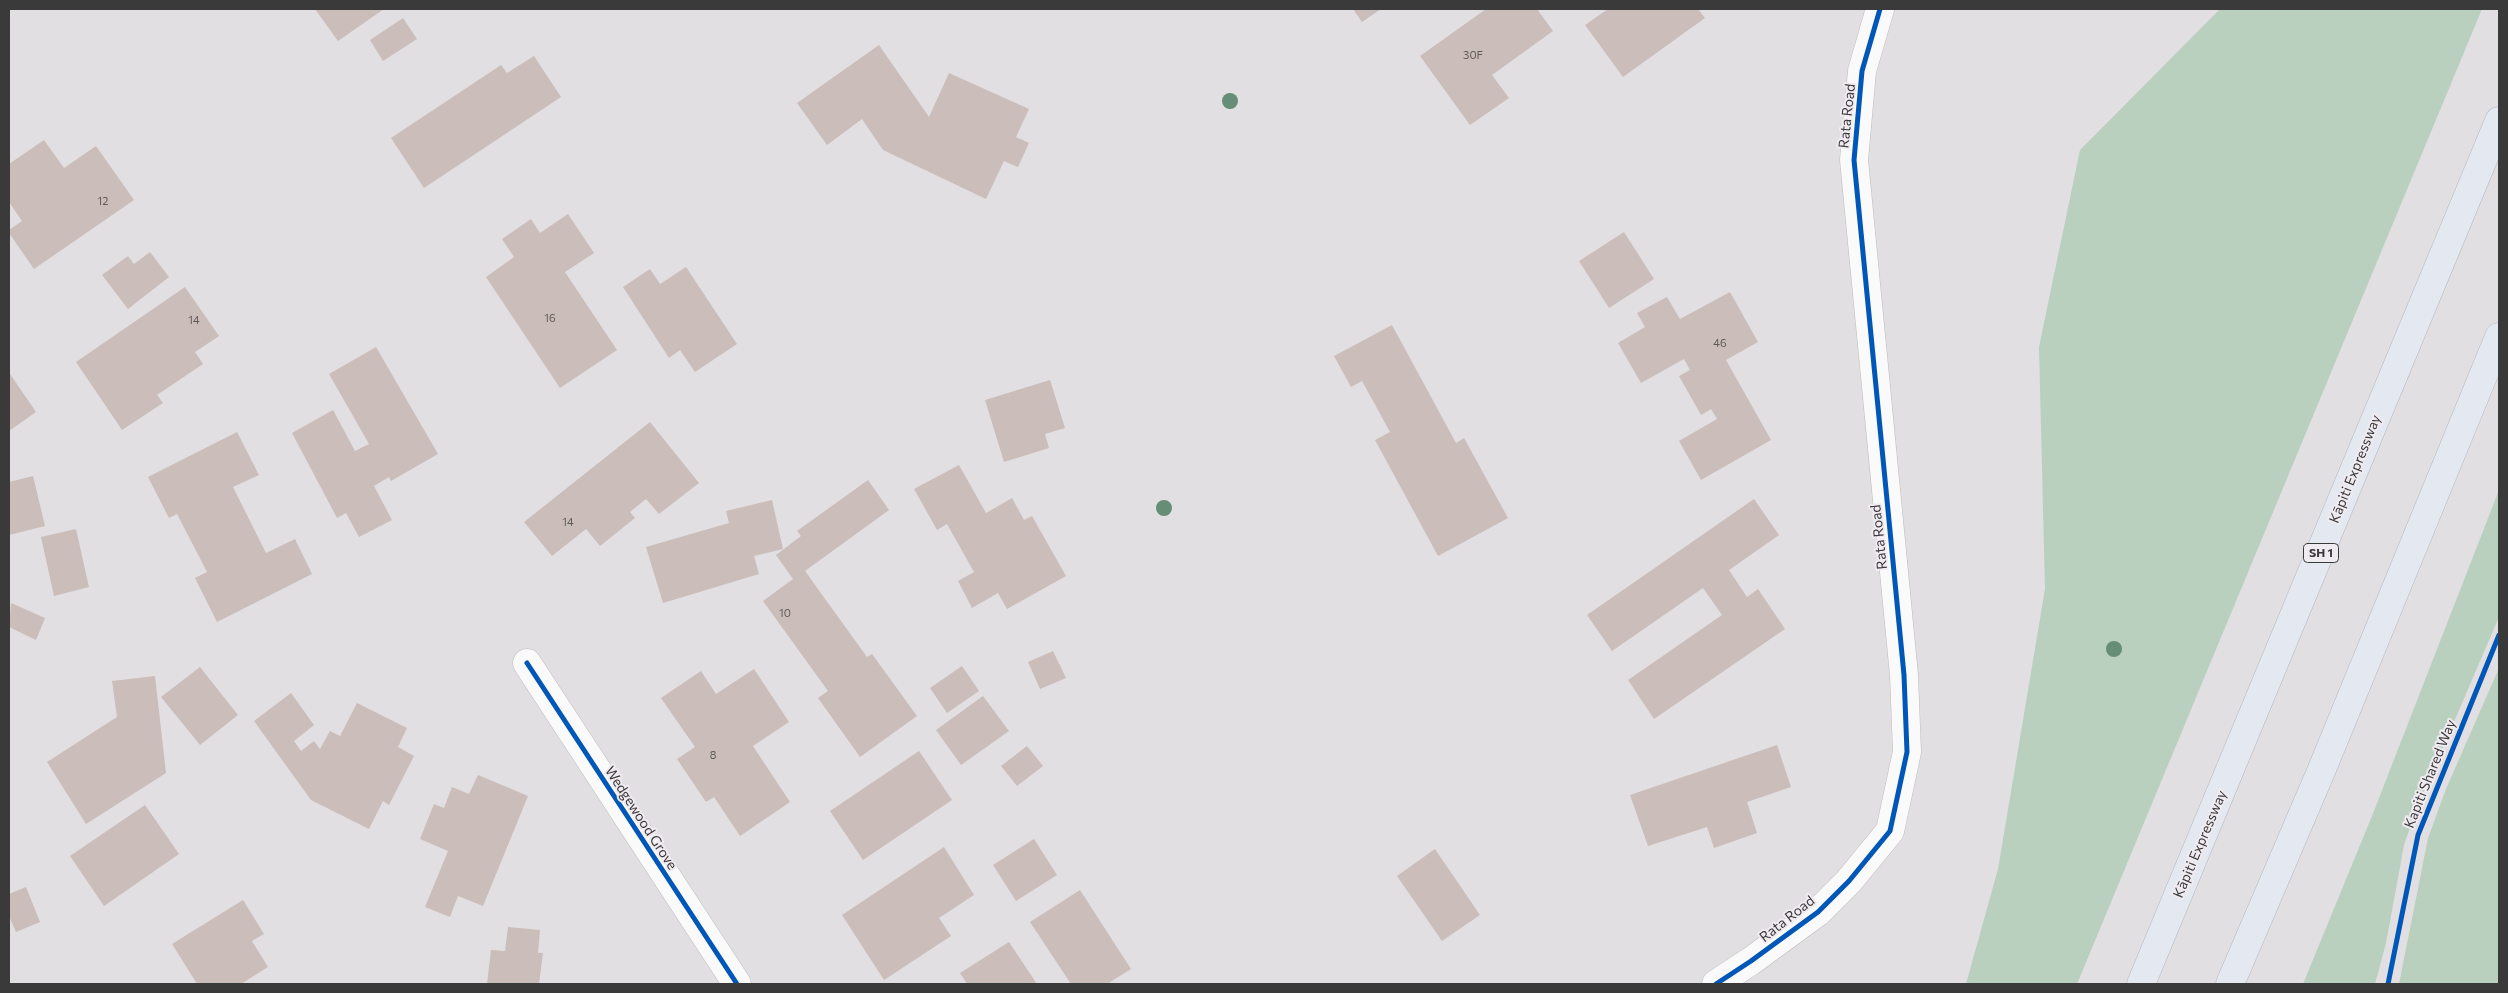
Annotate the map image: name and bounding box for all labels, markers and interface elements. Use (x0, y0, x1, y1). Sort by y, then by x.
house number: 30F (1463, 48, 1483, 62)
street label: Rata Road (1835, 83, 1859, 149)
house number: 12 (98, 194, 108, 208)
house number: 16 (544, 311, 556, 325)
house number: 14 (188, 313, 200, 327)
house number: 46 (1713, 336, 1727, 350)
street label: Kāpiti Expressway (2326, 412, 2384, 526)
street label: Rata Road (1867, 504, 1891, 570)
house number: 14 (562, 515, 574, 529)
road number: SH 1 (2304, 544, 2338, 562)
house number: 10 (779, 606, 791, 620)
street label: Kapiti Shared Way (2401, 717, 2459, 831)
house number: 8 (710, 748, 716, 762)
street label: Wedgewood Grove (601, 763, 681, 873)
street label: Kāpiti Expressway (2170, 788, 2230, 900)
street label: Rata Road (1756, 892, 1818, 946)

